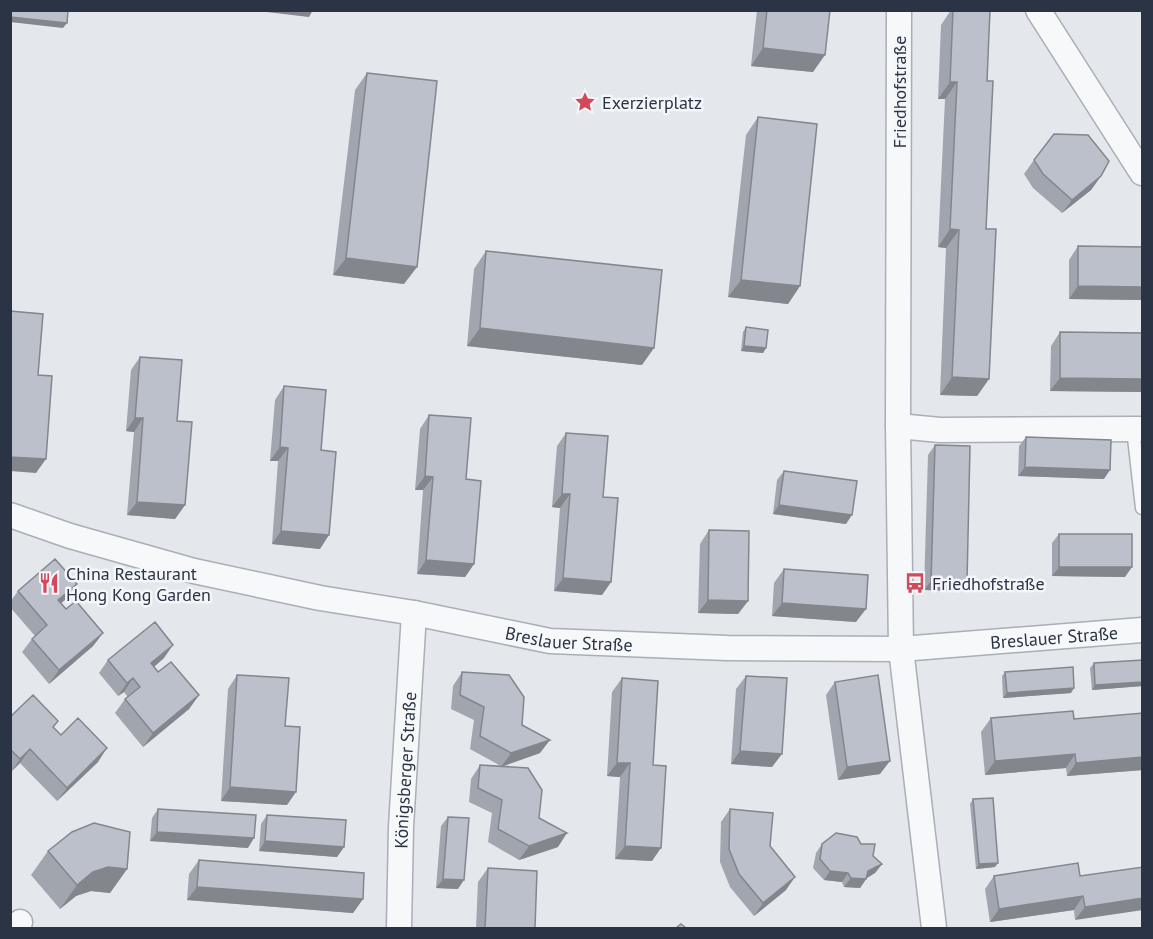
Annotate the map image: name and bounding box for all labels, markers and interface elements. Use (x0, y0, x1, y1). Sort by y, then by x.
street label: Friedhofstraße (888, 36, 911, 148)
place icon: Exerzierplatz (573, 90, 597, 114)
place label: Exerzierplatz (602, 91, 702, 114)
place label: China Restaurant Hong Kong Garden (66, 562, 211, 606)
restaurant icon: China Restaurant Hong Kong Garden (37, 571, 61, 595)
bus stop icon: Friedhofstraße (903, 571, 927, 595)
place label: Friedhofstraße (932, 572, 1045, 595)
street label: Breslauer Straße (989, 620, 1119, 653)
street label: Breslauer Straße (503, 621, 633, 656)
street label: Königsberger Straße (389, 691, 421, 849)

